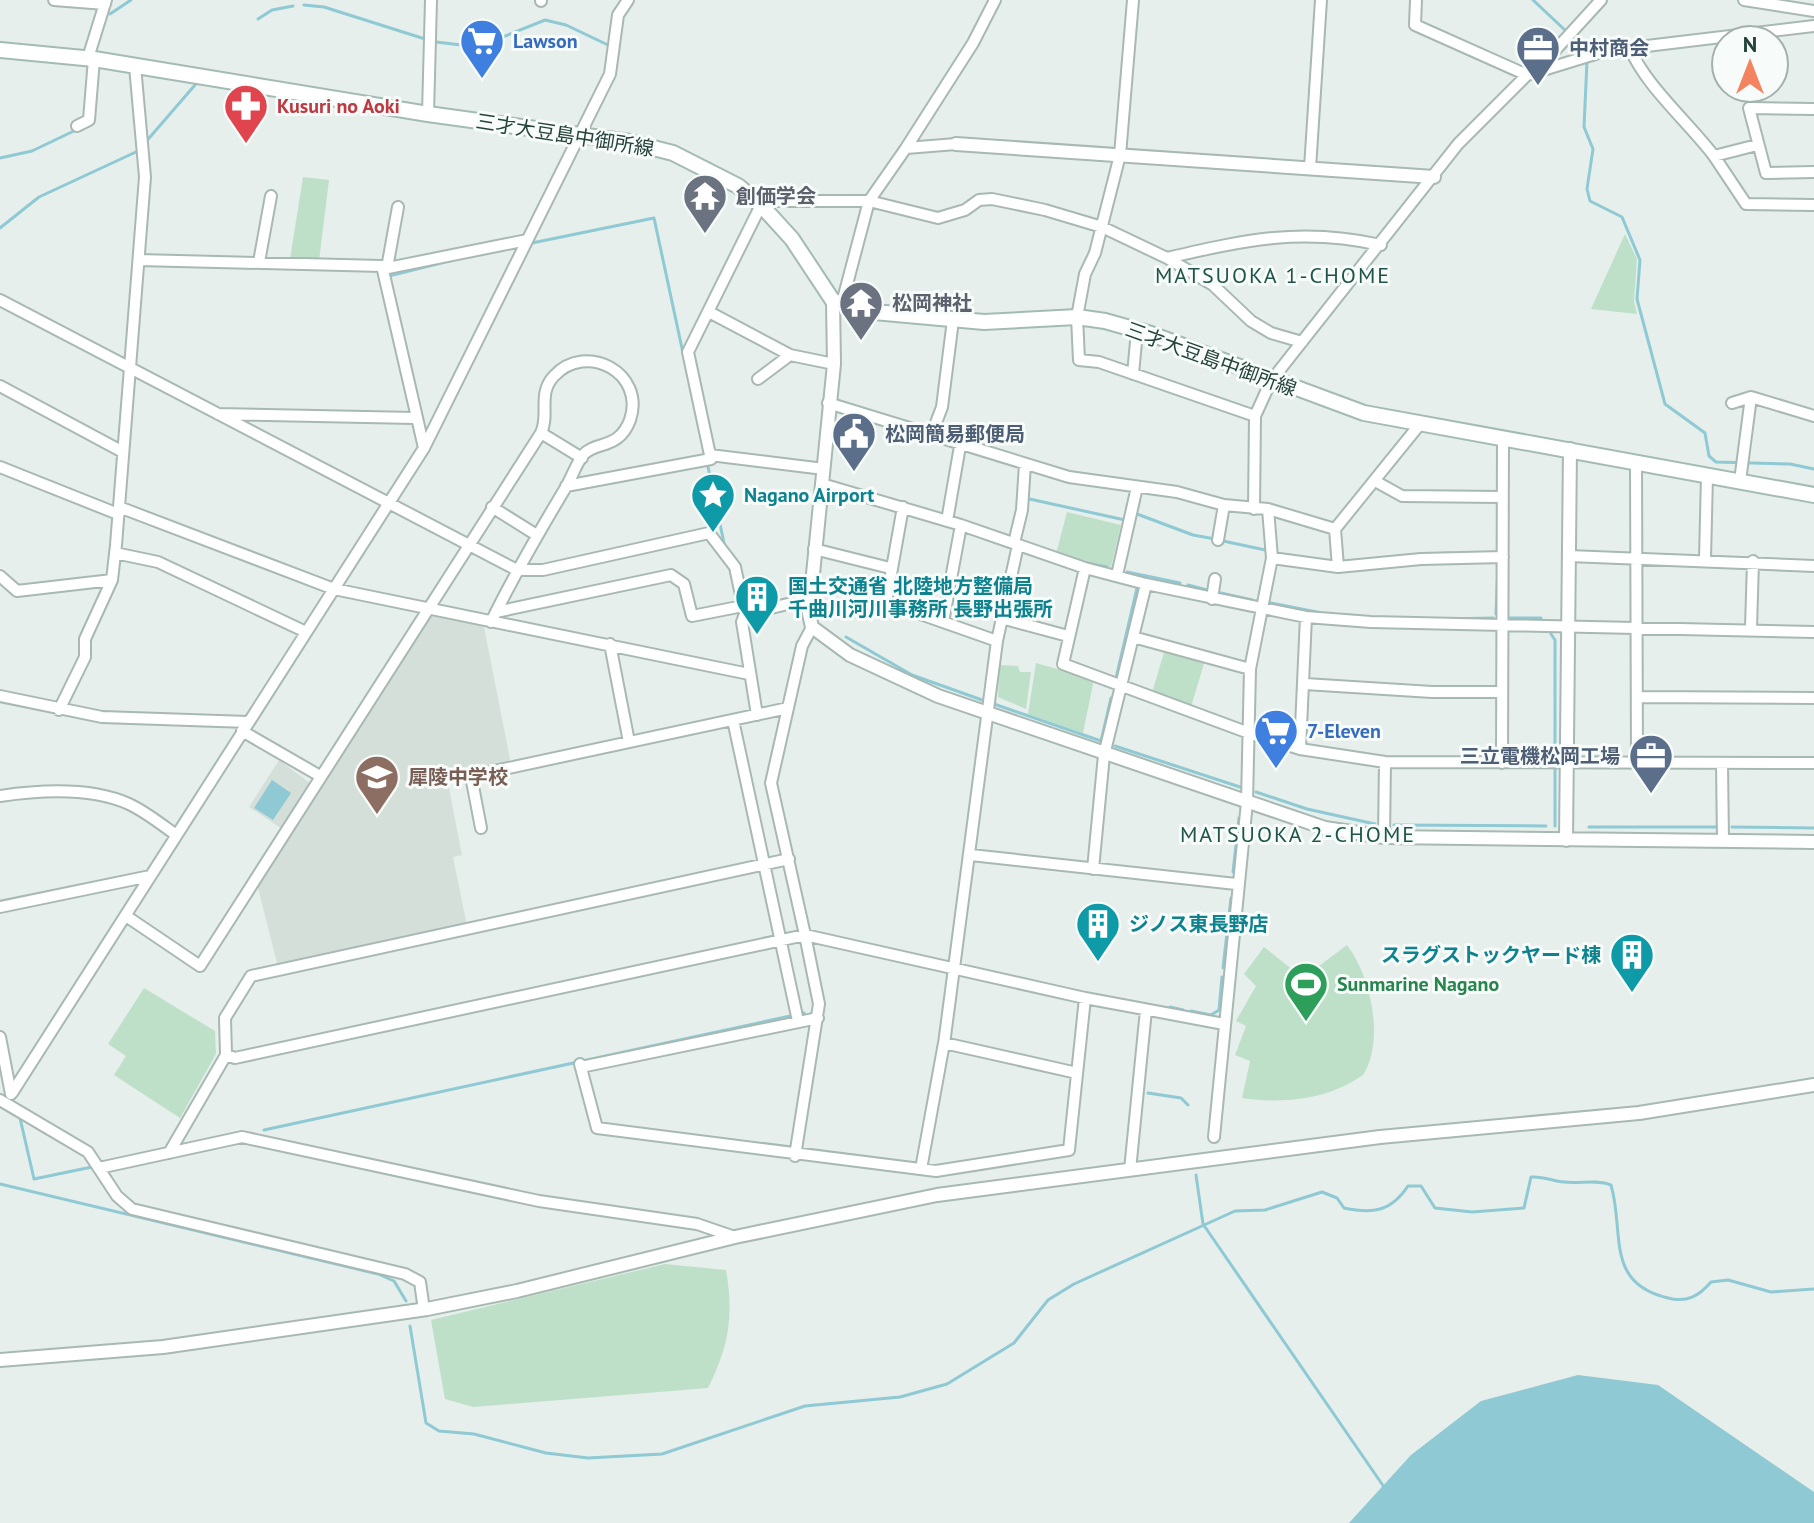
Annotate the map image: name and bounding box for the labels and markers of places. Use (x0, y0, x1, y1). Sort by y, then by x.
supermarket icon: Lawson (458, 17, 506, 80)
office icon: 中村商会 (1514, 24, 1562, 87)
place label: Lawson (513, 28, 578, 54)
place label: 中村商会 (1569, 35, 1649, 61)
pharmacy icon: Kusuri no Aoki (222, 82, 270, 145)
place label: Kusuri no Aoki (277, 93, 400, 119)
temple icon: 創価学会 (681, 172, 729, 235)
place label: 創価学会 (736, 183, 816, 209)
temple icon: 松岡神社 (837, 279, 885, 342)
place label: 松岡神社 (892, 290, 972, 316)
public building icon: 松岡簡易郵便局 (830, 410, 878, 473)
place label: 松岡簡易郵便局 (885, 421, 1025, 447)
place icon: Nagano Airport (689, 471, 737, 534)
place label: Nagano Airport (744, 482, 874, 508)
building icon: 国土交通省 北陸地方整備局 千曲川河川事務所 長野出張所 (733, 573, 781, 636)
place label: 国土交通省 北陸地方整備局 千曲川河川事務所 長野出張所 (788, 573, 1053, 622)
supermarket icon: 7-Eleven (1252, 707, 1300, 770)
place label: 7-Eleven (1307, 718, 1381, 744)
office icon: 三立電機松岡工場 (1627, 732, 1675, 795)
place label: 三立電機松岡工場 (1460, 743, 1620, 769)
school or university icon: 犀陵中学校 (353, 753, 401, 816)
place label: 犀陵中学校 (408, 764, 508, 790)
building icon: ジノス東長野店 (1074, 900, 1122, 963)
place label: ジノス東長野店 (1129, 911, 1269, 937)
building icon: スラグストックヤード棟 (1608, 931, 1656, 994)
place label: スラグストックヤード棟 (1381, 942, 1601, 968)
sports icon: Sunmarine Nagano (1282, 960, 1330, 1023)
place label: Sunmarine Nagano (1337, 971, 1499, 997)

